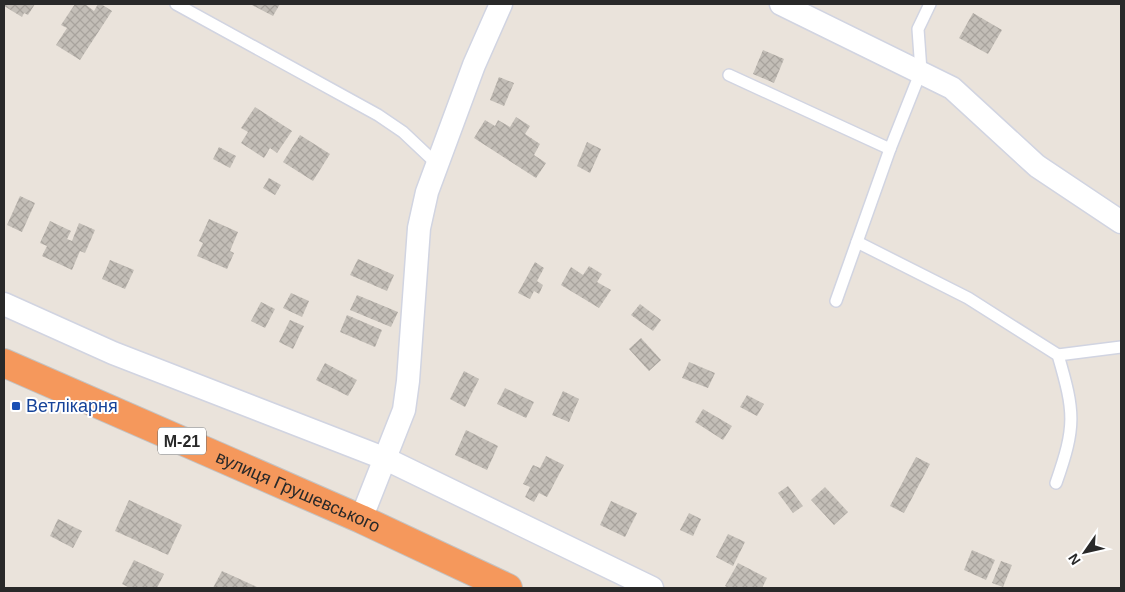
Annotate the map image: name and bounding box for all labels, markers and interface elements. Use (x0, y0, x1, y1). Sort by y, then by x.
place label: Ветлікарня (26, 396, 118, 416)
marker: Ветлікарня (10, 400, 22, 412)
road number: М-21 (158, 428, 206, 454)
street label: вулиця Грушевського (213, 447, 384, 537)
north arrow (1060, 527, 1110, 577)
text: N (1065, 551, 1084, 568)

